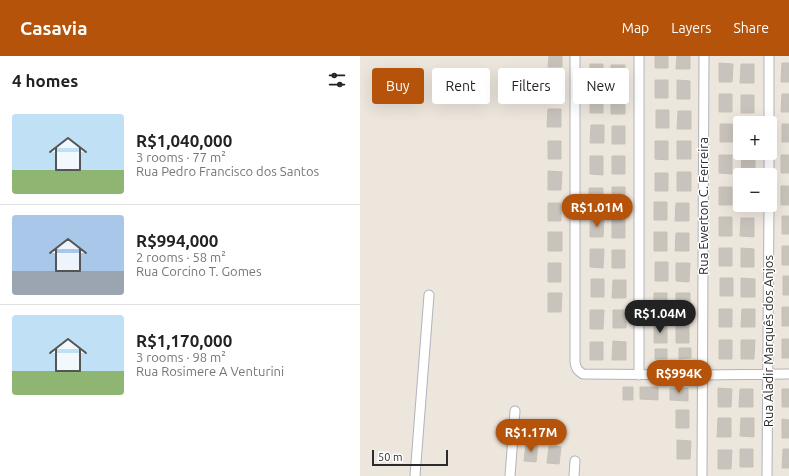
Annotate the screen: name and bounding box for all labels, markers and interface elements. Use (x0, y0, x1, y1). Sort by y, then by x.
text: Casavia (20, 17, 87, 39)
text: Map (622, 20, 649, 36)
text: Layers (671, 20, 711, 36)
text: Share (733, 20, 769, 36)
chip: Buy (372, 68, 424, 104)
chip: Rent (432, 68, 490, 104)
chip: Filters (498, 68, 565, 104)
chip: New (573, 68, 629, 104)
icon: filters (326, 69, 348, 91)
text: 4 homes (12, 71, 78, 90)
map controls (733, 116, 777, 212)
button: + (733, 116, 777, 160)
icon: home (44, 130, 92, 178)
text: R$1,040,000 (136, 131, 232, 150)
street label: Rua Ewerton C. Ferreira (696, 137, 710, 275)
text: 3 rooms · 77 m² (136, 150, 226, 164)
text: Rua Pedro Francisco dos Santos (136, 164, 319, 178)
button: − (733, 168, 777, 212)
pin: R$1.01M (560, 194, 634, 228)
text: R$1.01M (571, 200, 623, 214)
icon: home (44, 231, 92, 279)
text: R$994,000 (136, 231, 218, 250)
text: 2 rooms · 58 m² (136, 250, 226, 264)
street label: Rua Aladir Marquês dos Anjos (761, 255, 775, 427)
text: Rua Corcino T. Gomes (136, 264, 262, 278)
pin: R$1.04M (623, 300, 697, 334)
text: R$1.04M (634, 306, 686, 320)
icon: home (44, 331, 92, 379)
text: R$1,170,000 (136, 331, 232, 350)
text: 3 rooms · 98 m² (136, 350, 226, 364)
pin: R$994K (646, 360, 712, 394)
text: Rua Rosimere A Venturini (136, 364, 284, 378)
text: R$994K (656, 366, 702, 380)
pin: R$1.17M (494, 419, 568, 453)
text: R$1.17M (505, 425, 557, 439)
scale bar (372, 448, 448, 467)
text: 50 m (378, 451, 402, 463)

